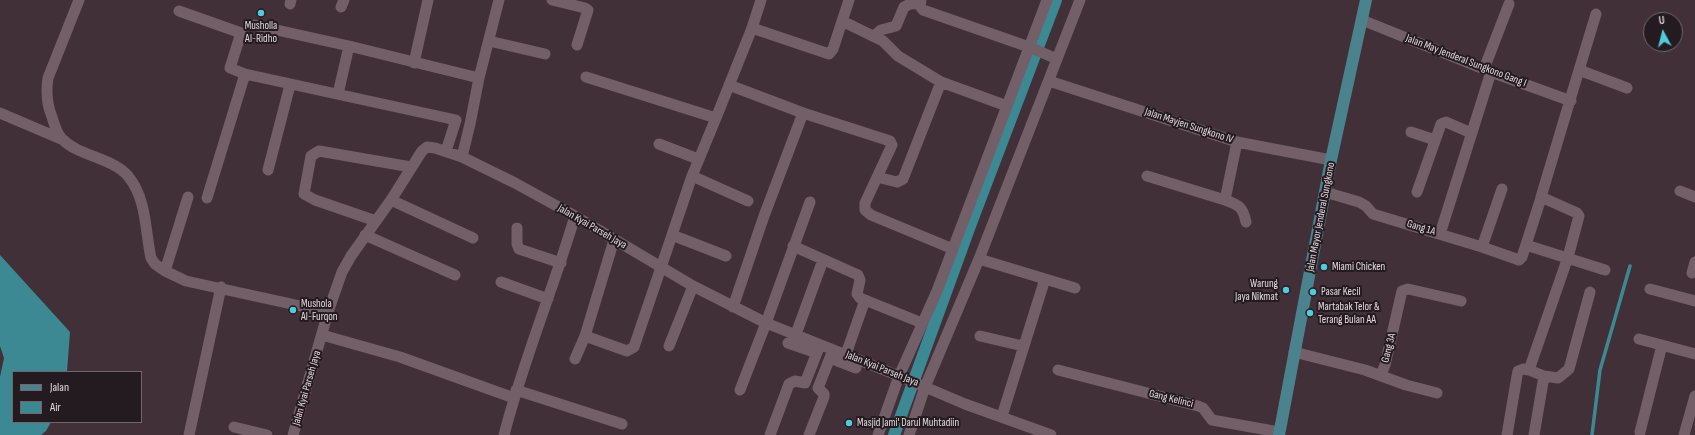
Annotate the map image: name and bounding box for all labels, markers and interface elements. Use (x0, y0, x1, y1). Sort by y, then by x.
marker: Musholla Al-Ridho (256, 8, 266, 18)
north arrow (1643, 12, 1683, 52)
text: U (1658, 14, 1665, 27)
place label: Musholla Al-Ridho (245, 19, 277, 45)
street label: Jalan May Jenderal Sungkono Gang I (1404, 32, 1528, 90)
street label: Jalan Mayjen Sungkono IV (1143, 105, 1235, 147)
street label: Jalan Mayor Jenderal Sungkono (1304, 161, 1338, 273)
street label: Jalan Kyai Parseh Jaya (555, 202, 629, 252)
street label: Gang 1A (1405, 217, 1437, 239)
place label: Miami Chicken (1332, 260, 1385, 274)
marker: Miami Chicken (1319, 262, 1329, 272)
place label: Warung Jaya Nikmat (1235, 277, 1278, 303)
marker: Warung Jaya Nikmat (1281, 285, 1291, 295)
place label: Pasar Kecil (1321, 285, 1360, 299)
marker: Pasar Kecil (1308, 287, 1318, 297)
place label: Mushola Al-Furqon (301, 297, 338, 323)
place label: Martabak Telor & Terang Bulan AA (1318, 300, 1380, 326)
marker: Mushola Al-Furqon (288, 305, 298, 315)
marker: Martabak Telor & Terang Bulan AA (1305, 308, 1315, 318)
street label: Gang 3A (1379, 332, 1399, 364)
street label: Jalan Kyai Parseh Jaya (844, 348, 920, 390)
street label: Jalan Kyai Parseh Jaya (290, 349, 324, 427)
legend (12, 371, 142, 423)
text: Jalan (50, 380, 69, 395)
street label: Gang Kelinci (1147, 387, 1195, 411)
text: Air (50, 400, 61, 415)
place label: Masjid Jami' Darul Muhtadiin (857, 416, 959, 430)
marker: Masjid Jami' Darul Muhtadiin (844, 418, 854, 428)

